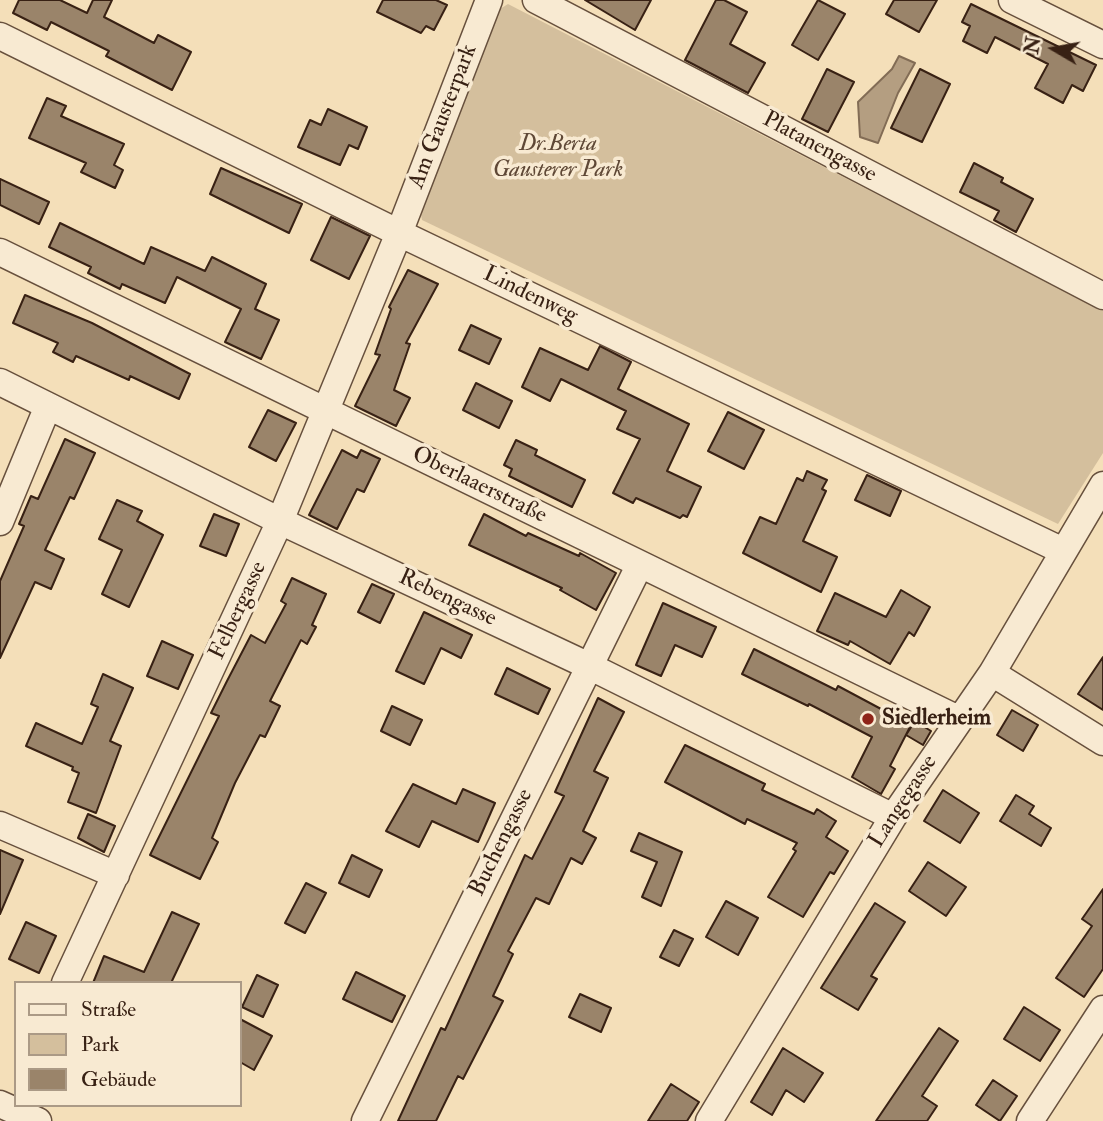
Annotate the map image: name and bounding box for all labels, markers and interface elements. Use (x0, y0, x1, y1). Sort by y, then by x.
north arrow (1019, 14, 1089, 84)
text: N (1020, 35, 1047, 56)
street label: Am Gausterpark (404, 41, 484, 193)
street label: Platanengasse (757, 106, 881, 190)
park label: Dr.Berta Gausterer Park (493, 131, 623, 185)
street label: Lindenweg (478, 261, 582, 331)
street label: Oberlaaerstraße (407, 441, 551, 531)
street label: Felbergasse (204, 558, 274, 664)
street label: Rebengasse (394, 564, 500, 634)
place label: Siedlerheim (882, 705, 991, 733)
marker: Siedlerheim (860, 711, 876, 727)
street label: Langegasse (864, 750, 944, 854)
street label: Buchengasse (464, 785, 540, 901)
legend (14, 981, 242, 1107)
text: Straße (81, 996, 136, 1023)
text: Park (81, 1031, 119, 1058)
text: Gebäude (81, 1066, 156, 1093)

